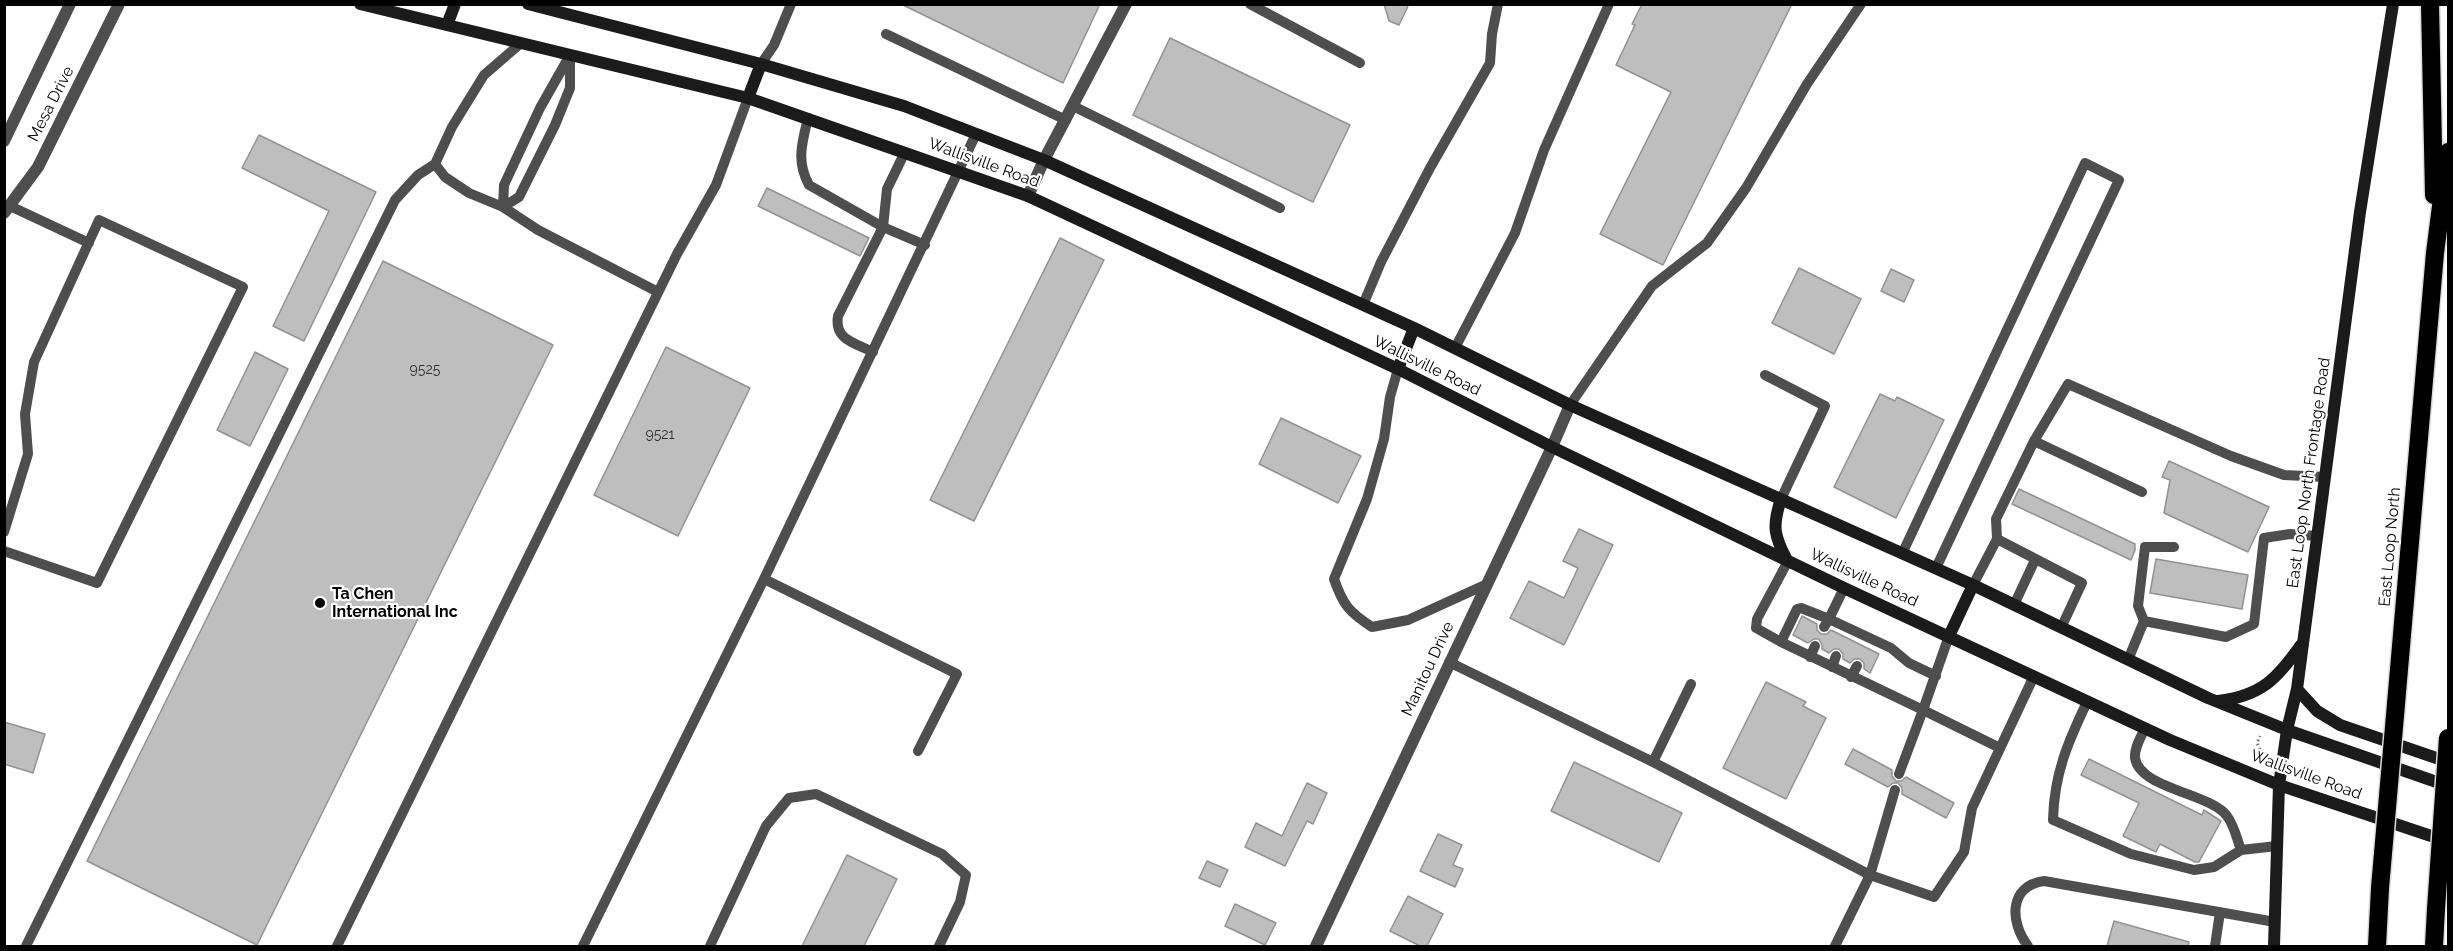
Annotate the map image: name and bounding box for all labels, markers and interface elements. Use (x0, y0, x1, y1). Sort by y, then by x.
street label: Mesa Drive (24, 63, 78, 145)
street label: Wallisville Road (926, 134, 1042, 192)
street label: Wallisville Road (1370, 332, 1484, 400)
street label: East Loop North Frontage Road (2283, 356, 2335, 590)
house number: 9525 (410, 362, 440, 378)
house number: 9521 (645, 427, 675, 443)
street label: East Loop North (2375, 487, 2405, 607)
street label: Wallisville Road (1807, 545, 1921, 611)
place label: Ta Chen International Inc (332, 584, 458, 622)
marker: Ta Chen International Inc (313, 596, 327, 610)
street label: Manitou Drive (1398, 619, 1458, 719)
street label: Wallisville Road (2248, 746, 2364, 804)

